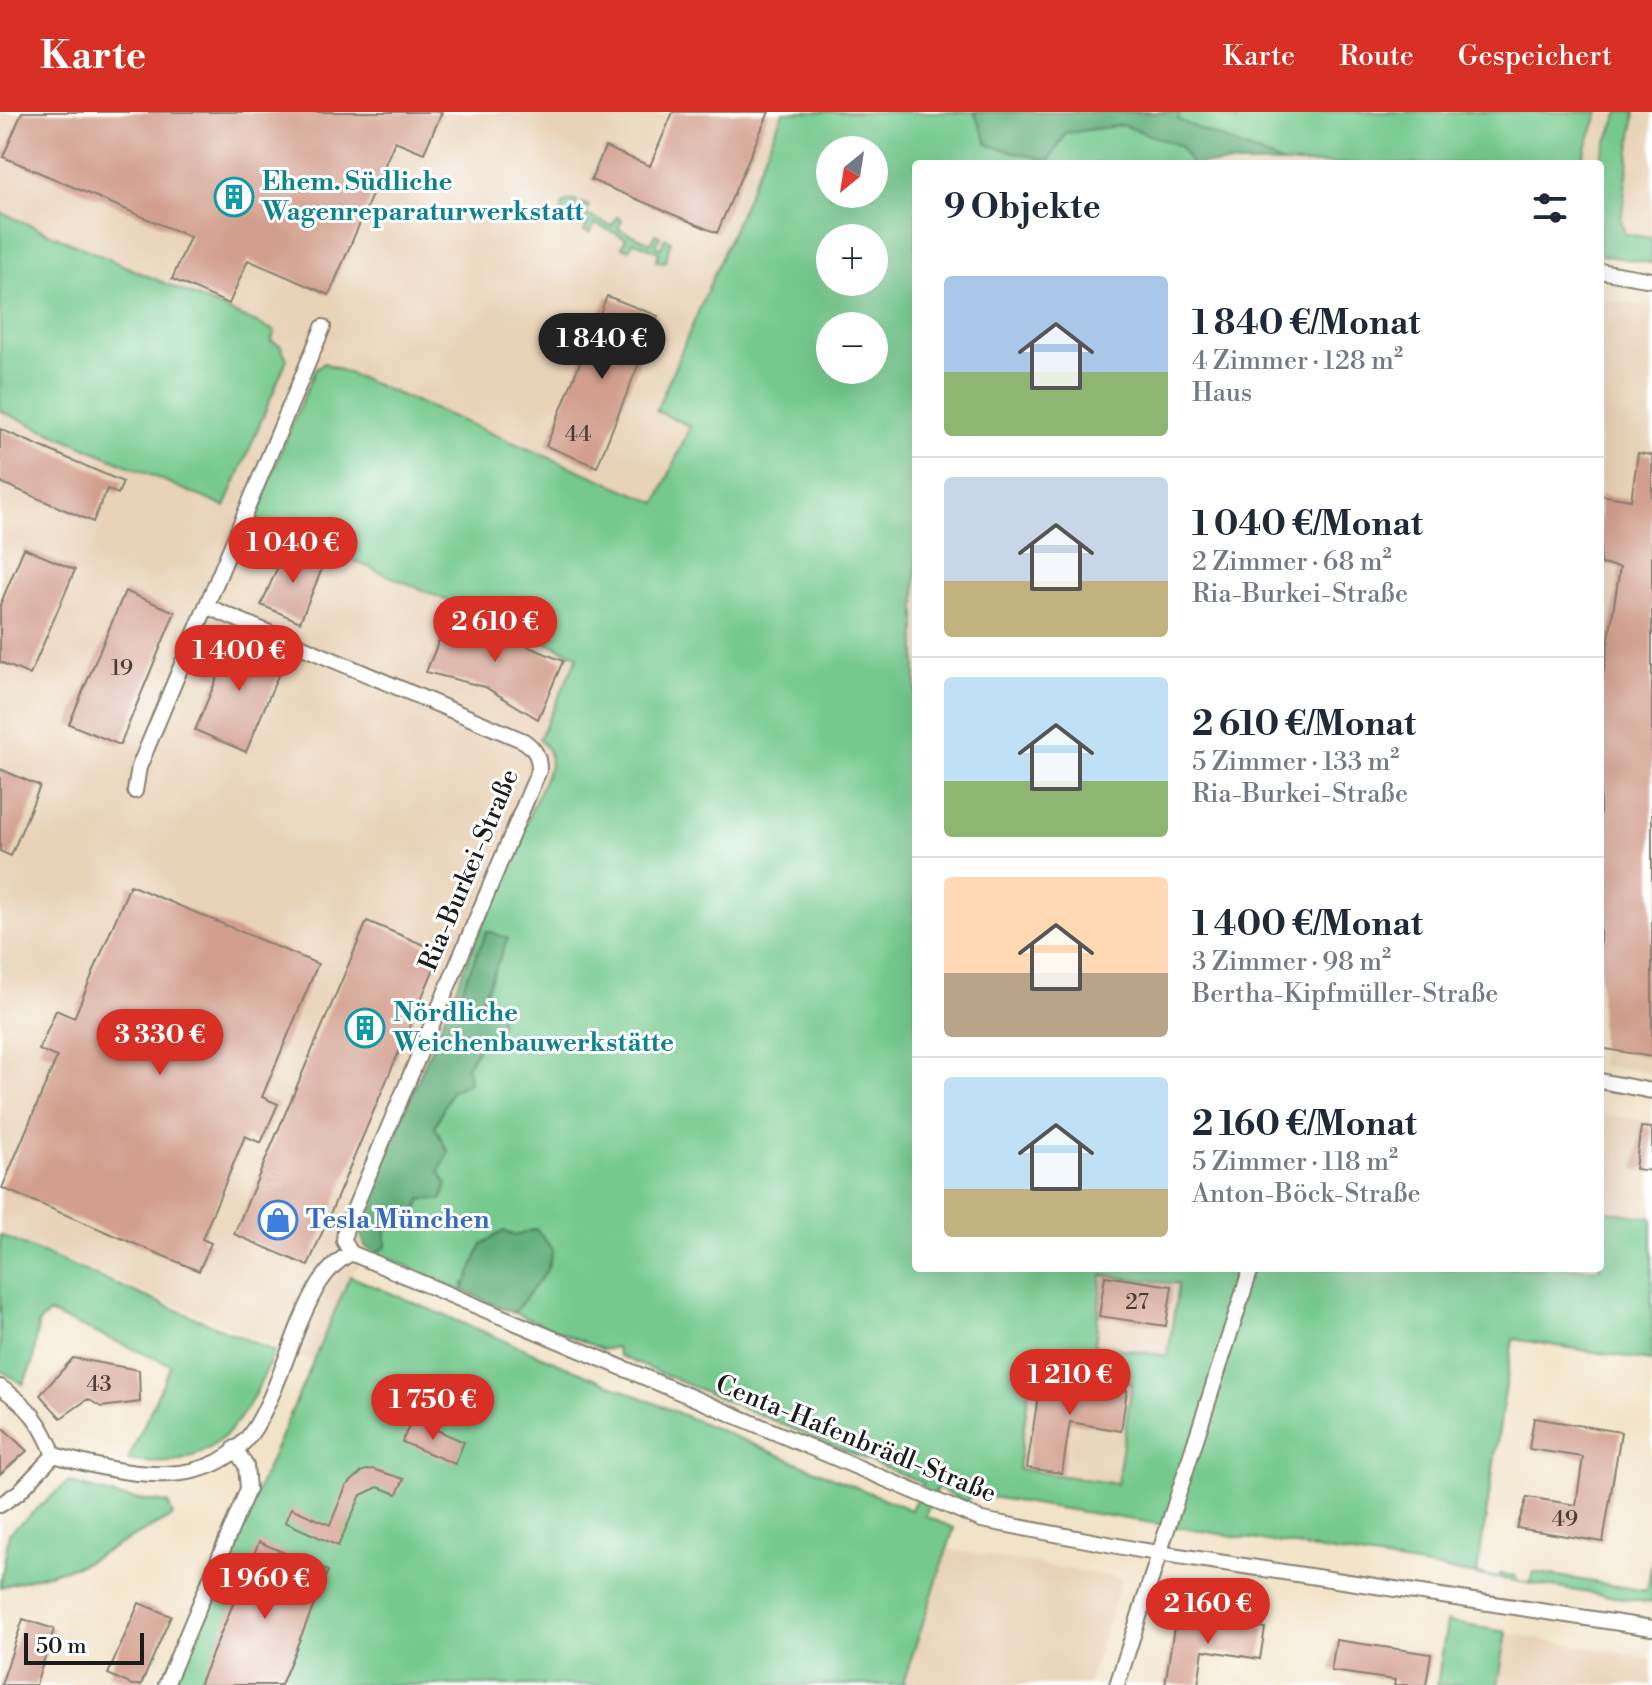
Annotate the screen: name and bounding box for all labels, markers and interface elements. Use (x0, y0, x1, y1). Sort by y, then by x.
text: Karte (40, 33, 146, 80)
text: Karte (1223, 39, 1295, 74)
text: Route (1339, 39, 1414, 74)
text: Gespeichert (1458, 39, 1612, 74)
north arrow (816, 136, 888, 208)
map controls (816, 136, 888, 384)
place label: Ehem. Südliche Wagenreparaturwerkstatt (261, 166, 584, 228)
building icon: Ehem. Südliche Wagenreparaturwerkstatt (213, 176, 255, 218)
icon: filters (1528, 186, 1572, 230)
text: 9 Objekte (944, 187, 1101, 229)
button: + (816, 224, 888, 296)
text: 1 840 €/Monat (1192, 303, 1420, 345)
icon: home (1008, 308, 1104, 404)
button: − (816, 312, 888, 384)
pin: 1 840 € (528, 313, 676, 381)
text: 1 840 € (556, 323, 648, 355)
text: 4 Zimmer · 128 m² (1192, 345, 1403, 377)
text: Haus (1192, 377, 1252, 409)
house number: 44 (565, 421, 591, 448)
text: 1 040 €/Monat (1192, 504, 1423, 546)
icon: home (1008, 509, 1104, 605)
pin: 1 040 € (219, 517, 367, 585)
text: 1 040 € (247, 527, 339, 559)
text: 2 Zimmer · 68 m² (1192, 546, 1392, 578)
text: Ria-Burkei-Straße (1192, 578, 1408, 610)
pin: 2 610 € (421, 596, 569, 664)
text: 2 610 € (451, 606, 539, 638)
pin: 1 400 € (165, 625, 313, 693)
text: 1 400 € (193, 635, 285, 667)
house number: 19 (111, 655, 133, 682)
text: 2 610 €/Monat (1192, 704, 1416, 746)
icon: home (1008, 709, 1104, 805)
text: 5 Zimmer · 133 m² (1192, 746, 1399, 778)
street label: Ria-Burkei-Straße (412, 764, 526, 976)
text: Ria-Burkei-Straße (1192, 778, 1408, 810)
text: 1 400 €/Monat (1192, 904, 1423, 946)
icon: home (1008, 909, 1104, 1005)
text: 3 Zimmer · 98 m² (1192, 946, 1391, 978)
text: Bertha-Kipfmüller-Straße (1192, 978, 1498, 1010)
place label: Nördliche Weichenbauwerkstätte (392, 997, 674, 1059)
building icon: Nördliche Weichenbauwerkstätte (344, 1007, 386, 1049)
pin: 3 330 € (86, 1009, 234, 1077)
text: 3 330 € (114, 1019, 206, 1051)
text: 2 160 €/Monat (1192, 1104, 1417, 1146)
icon: home (1008, 1109, 1104, 1205)
text: 5 Zimmer · 118 m² (1192, 1146, 1398, 1178)
text: Anton-Böck-Straße (1192, 1178, 1421, 1210)
shop icon: Tesla München (257, 1199, 299, 1241)
place label: Tesla München (306, 1204, 489, 1236)
house number: 27 (1125, 1289, 1149, 1316)
pin: 1 210 € (996, 1349, 1144, 1417)
text: 1 210 € (1028, 1359, 1112, 1391)
street label: Centa-Hafenbrädl-Straße (711, 1368, 1001, 1510)
house number: 43 (86, 1371, 112, 1398)
pin: 1 750 € (359, 1374, 507, 1442)
text: 1 750 € (389, 1384, 477, 1416)
house number: 49 (1552, 1506, 1578, 1533)
pin: 1 960 € (191, 1553, 339, 1621)
text: 1 960 € (220, 1563, 310, 1595)
pin: 2 160 € (1134, 1578, 1282, 1646)
text: 2 160 € (1164, 1588, 1252, 1620)
scale bar (24, 1629, 144, 1665)
text: 50 m (36, 1633, 87, 1660)

